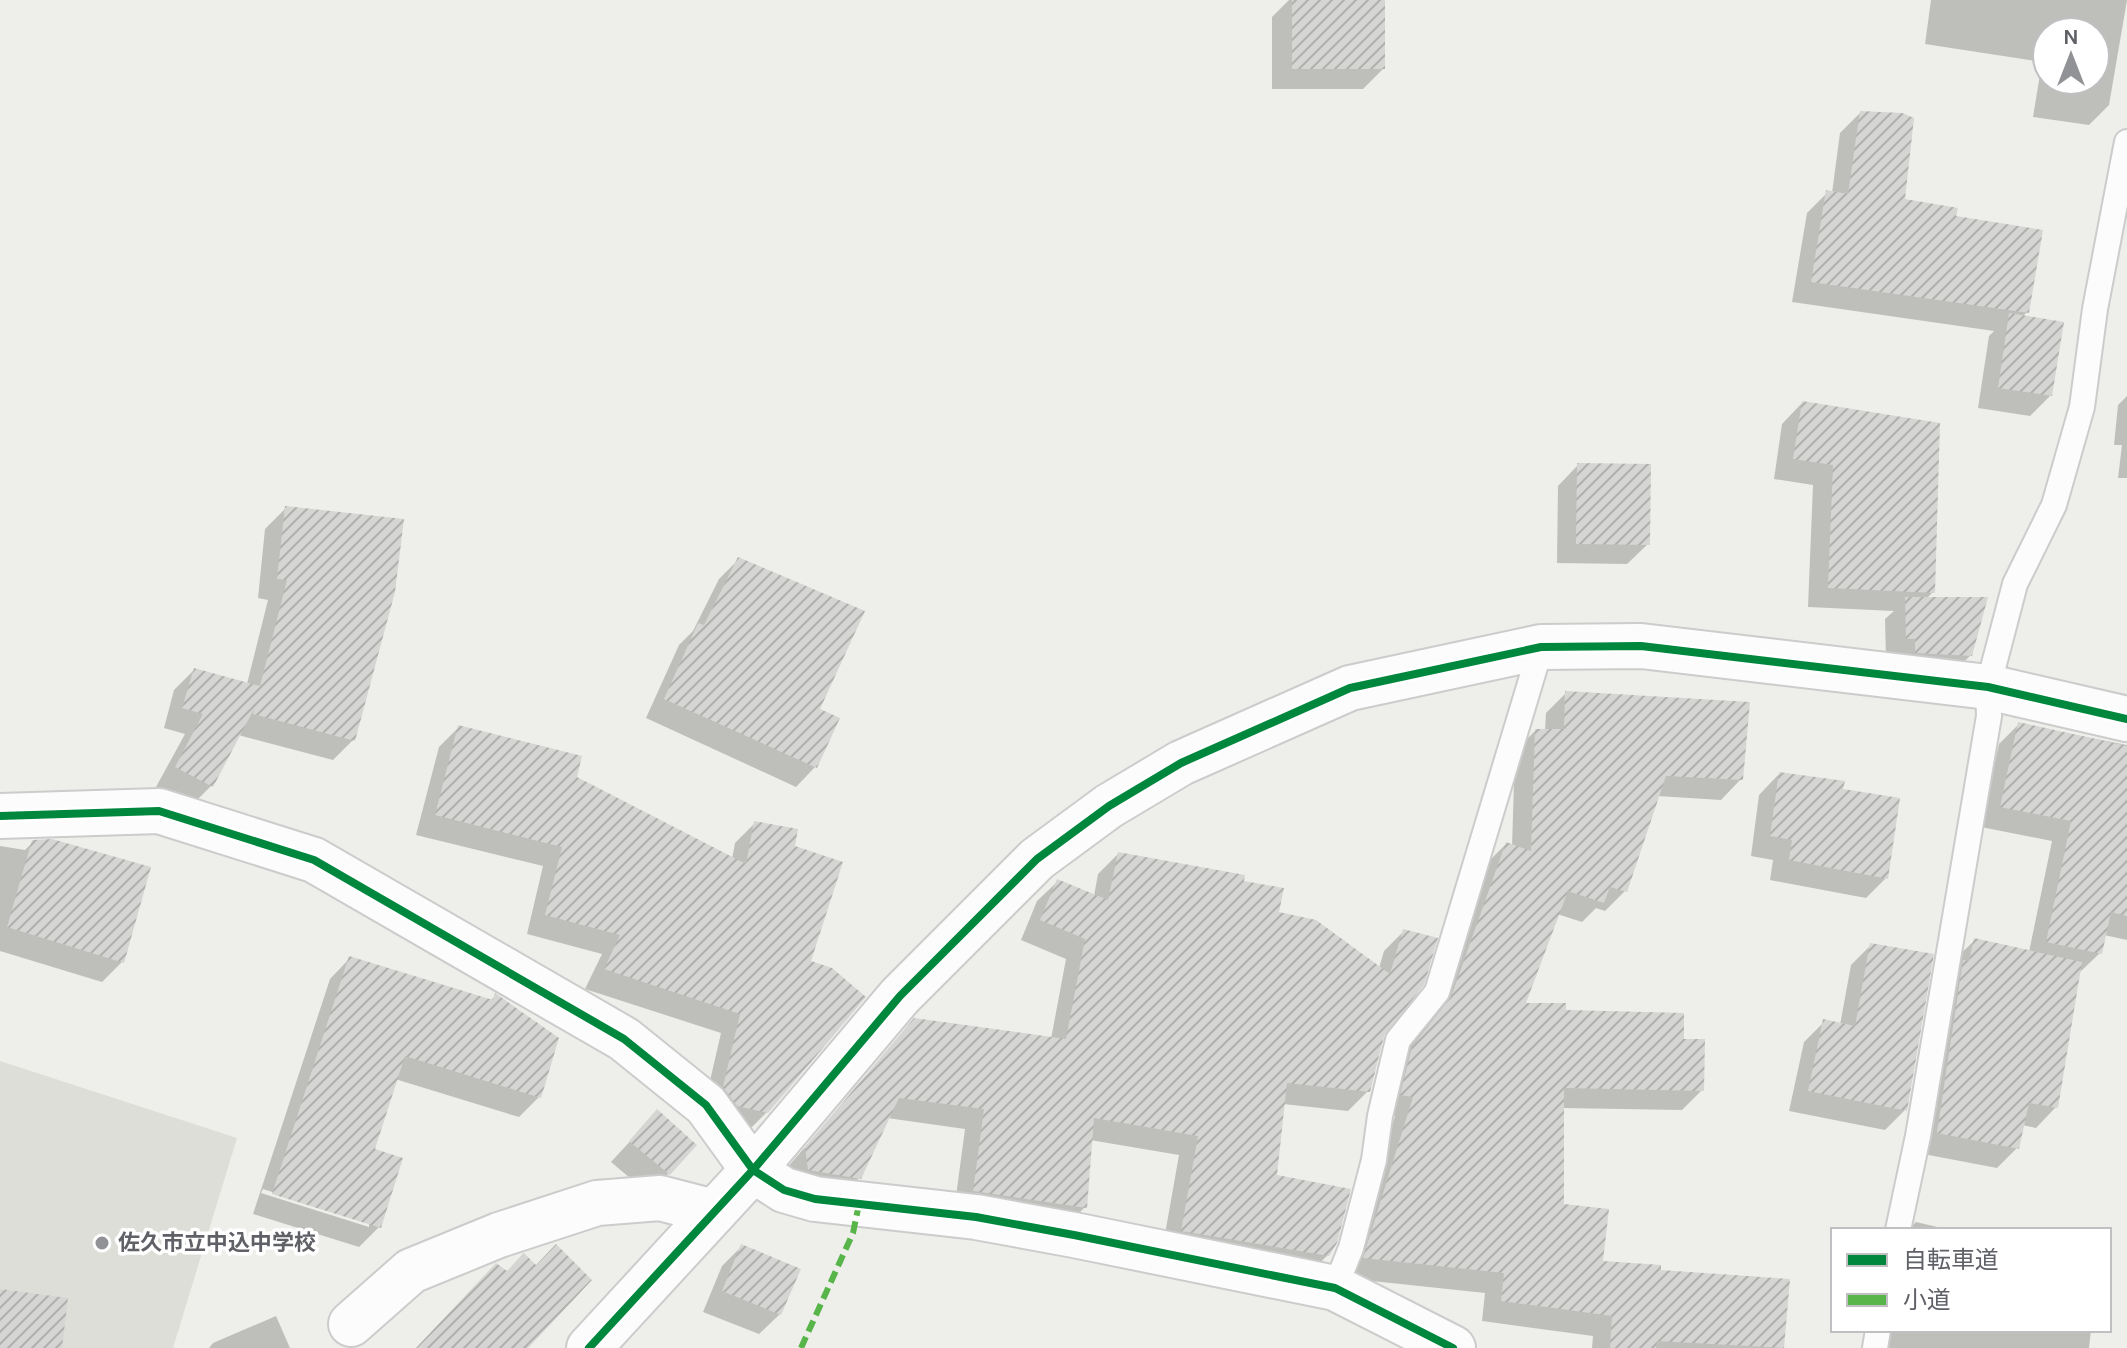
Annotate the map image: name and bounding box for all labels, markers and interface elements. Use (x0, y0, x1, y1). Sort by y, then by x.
north arrow (2031, 16, 2111, 96)
text: N (2063, 24, 2079, 50)
legend (1831, 1228, 2111, 1332)
place label: 佐久市立中込中学校 (118, 1230, 316, 1256)
marker: 佐久市立中込中学校 (93, 1234, 111, 1252)
text: 自転車道 (1903, 1246, 1999, 1274)
text: 小道 (1903, 1286, 1951, 1314)

